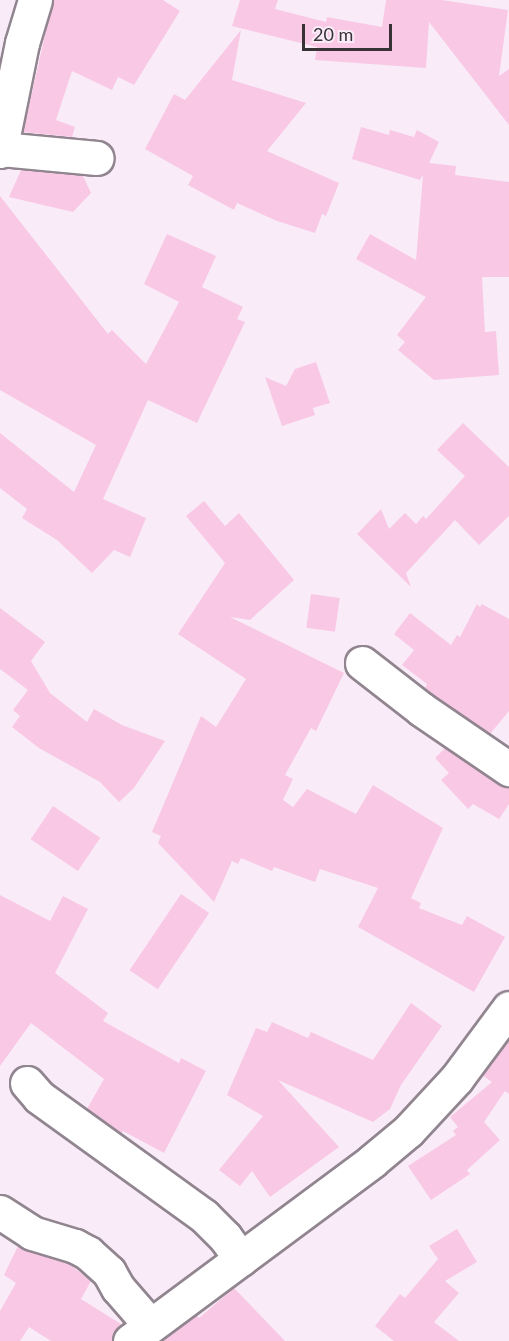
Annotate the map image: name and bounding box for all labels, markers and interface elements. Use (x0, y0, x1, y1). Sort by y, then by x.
scale bar (305, 12, 395, 50)
text: 20 m (313, 23, 353, 45)

